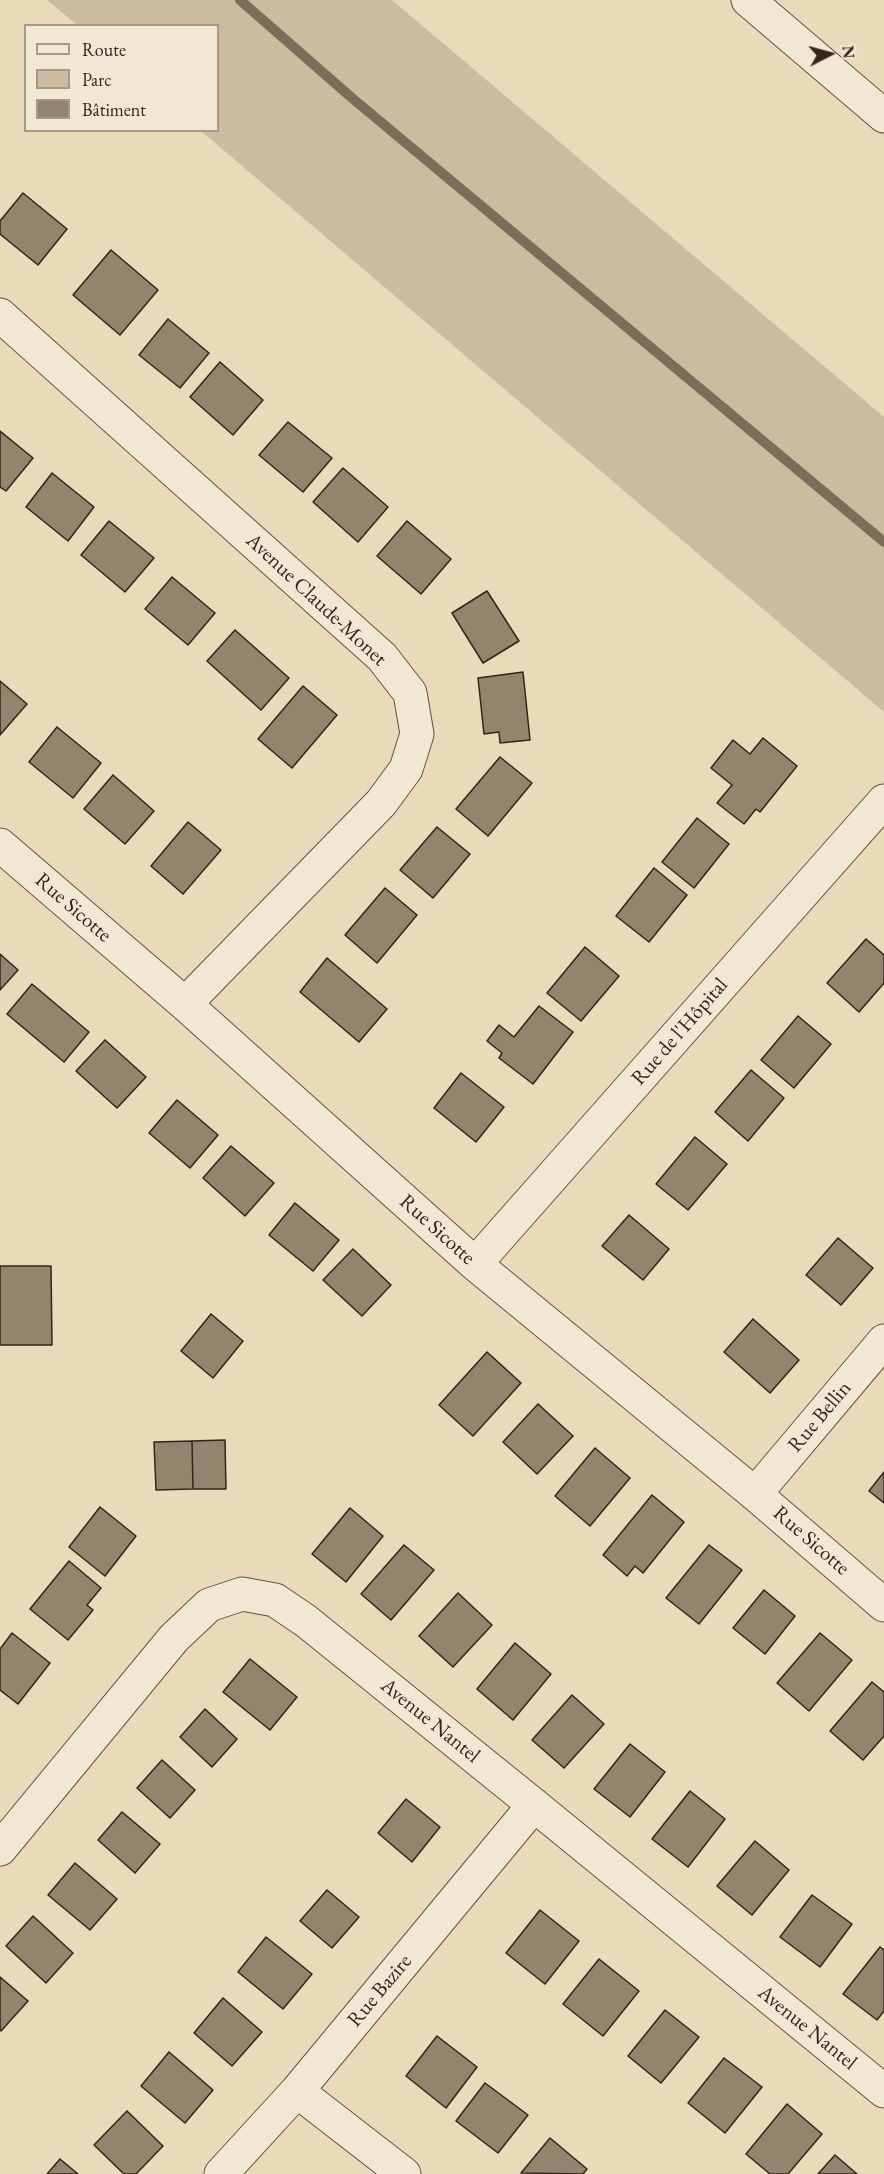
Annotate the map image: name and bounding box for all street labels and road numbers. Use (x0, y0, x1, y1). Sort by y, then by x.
street label: Avenue Claude-Monet (240, 528, 392, 672)
street label: Rue Sicotte (30, 868, 116, 948)
street label: Rue de l'Hôpital (626, 973, 734, 1091)
street label: Rue Sicotte (394, 1189, 480, 1271)
street label: Rue Bellin (783, 1376, 857, 1458)
street label: Rue Sicotte (768, 1501, 854, 1581)
street label: Avenue Nantel (375, 1673, 485, 1769)
street label: Rue Bazire (342, 1950, 418, 2032)
street label: Avenue Nantel (752, 1980, 862, 2076)

